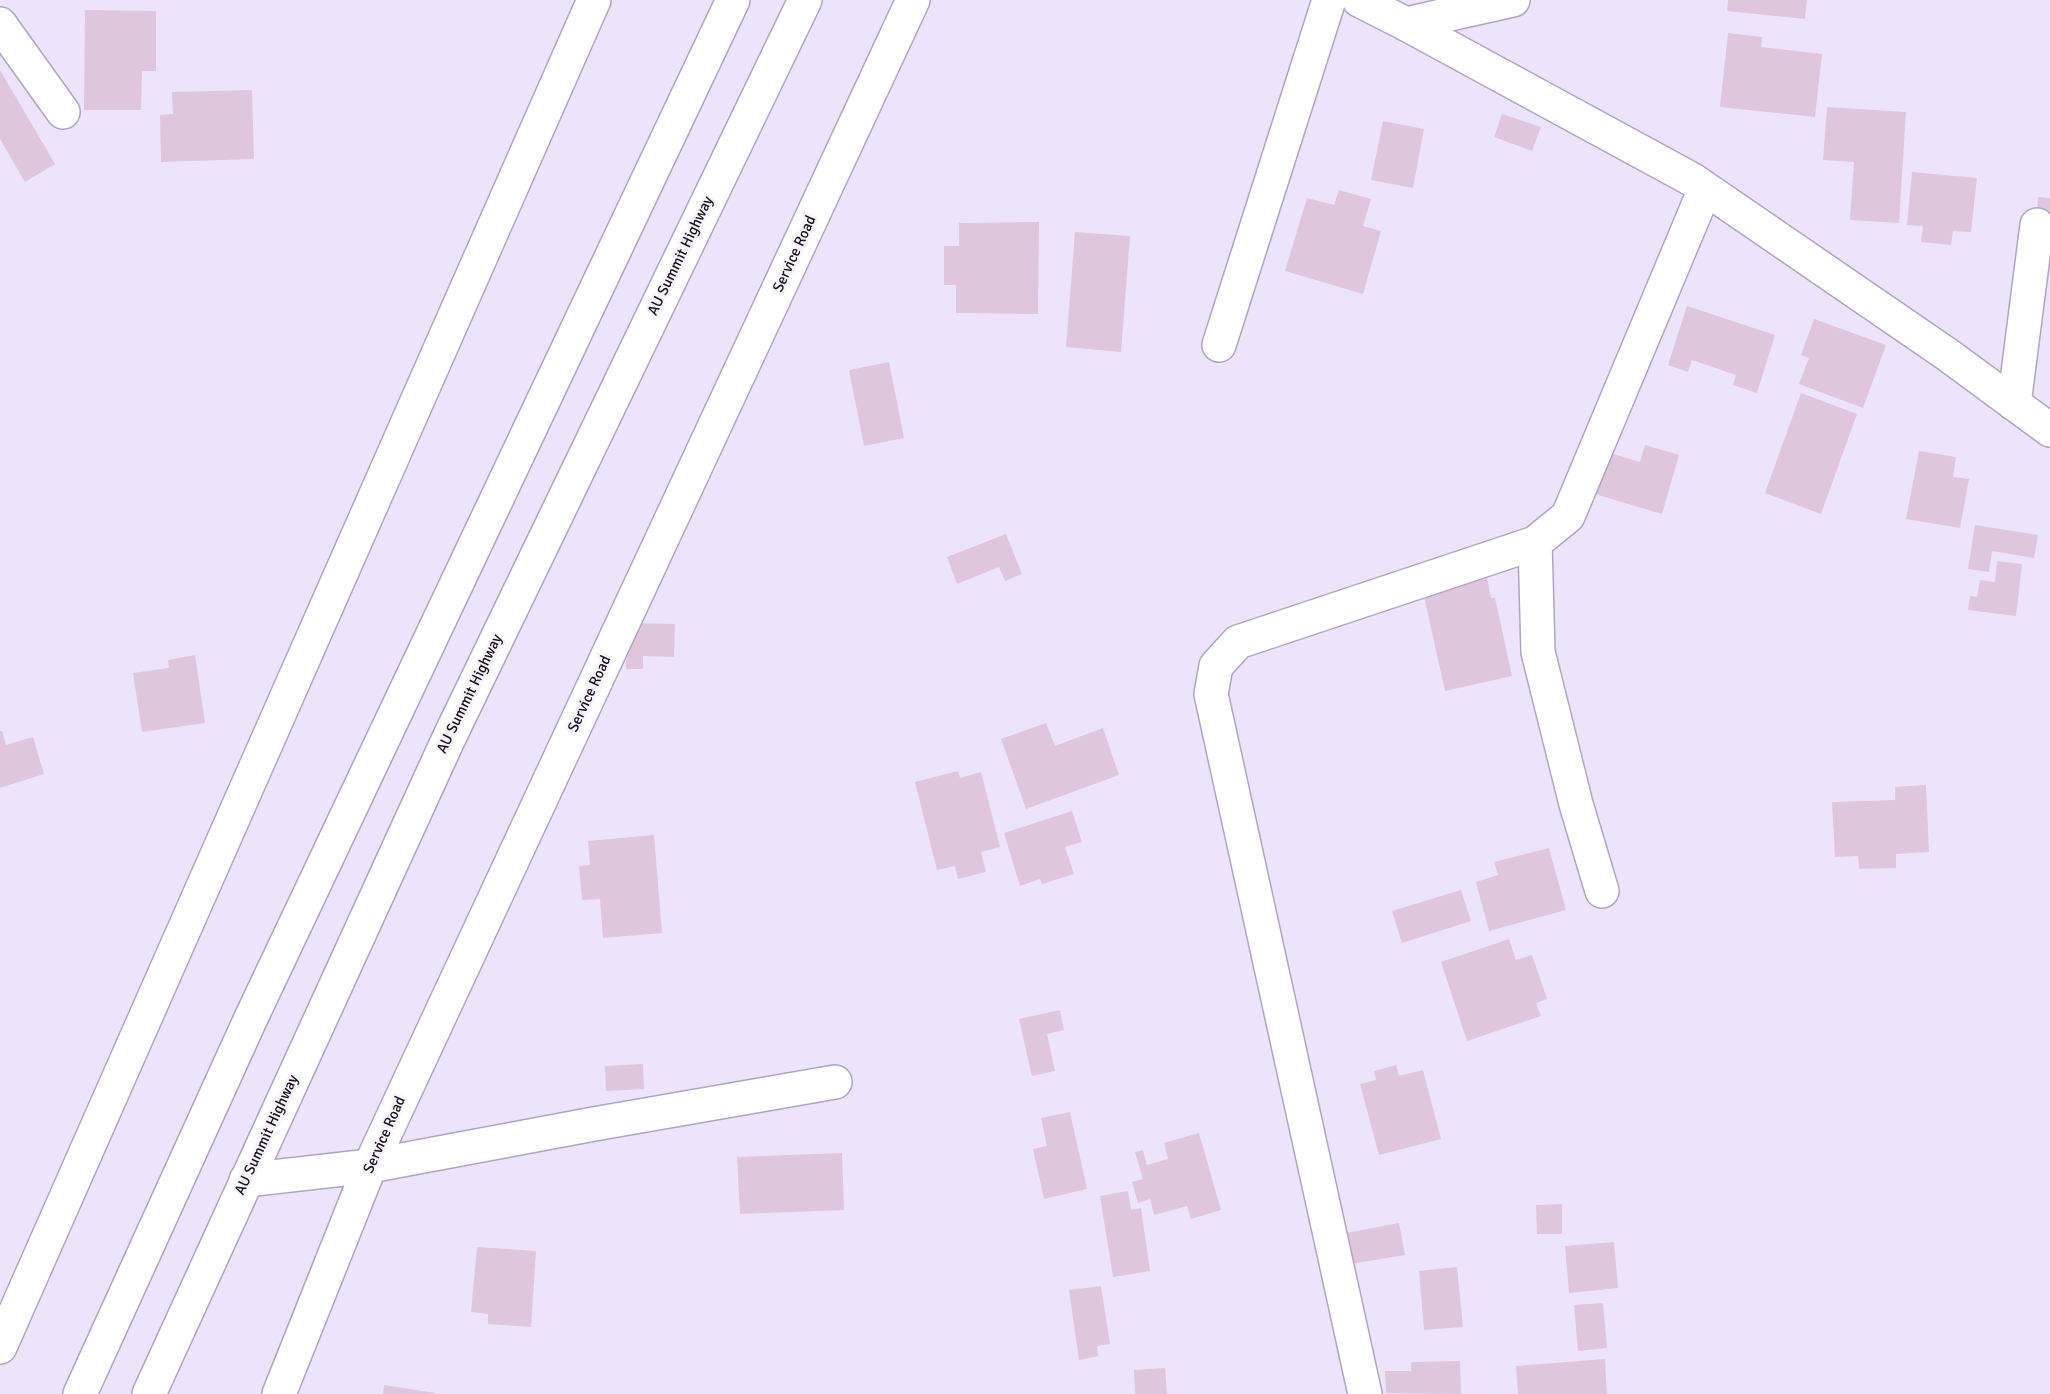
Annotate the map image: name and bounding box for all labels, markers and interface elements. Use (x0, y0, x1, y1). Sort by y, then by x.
street label: AU Summit Highway (644, 193, 718, 319)
street label: Service Road (769, 213, 821, 295)
street label: AU Summit Highway (433, 631, 507, 757)
street label: Service Road (564, 653, 616, 735)
street label: AU Summit Highway (231, 1072, 303, 1198)
street label: Service Road (360, 1094, 410, 1176)

